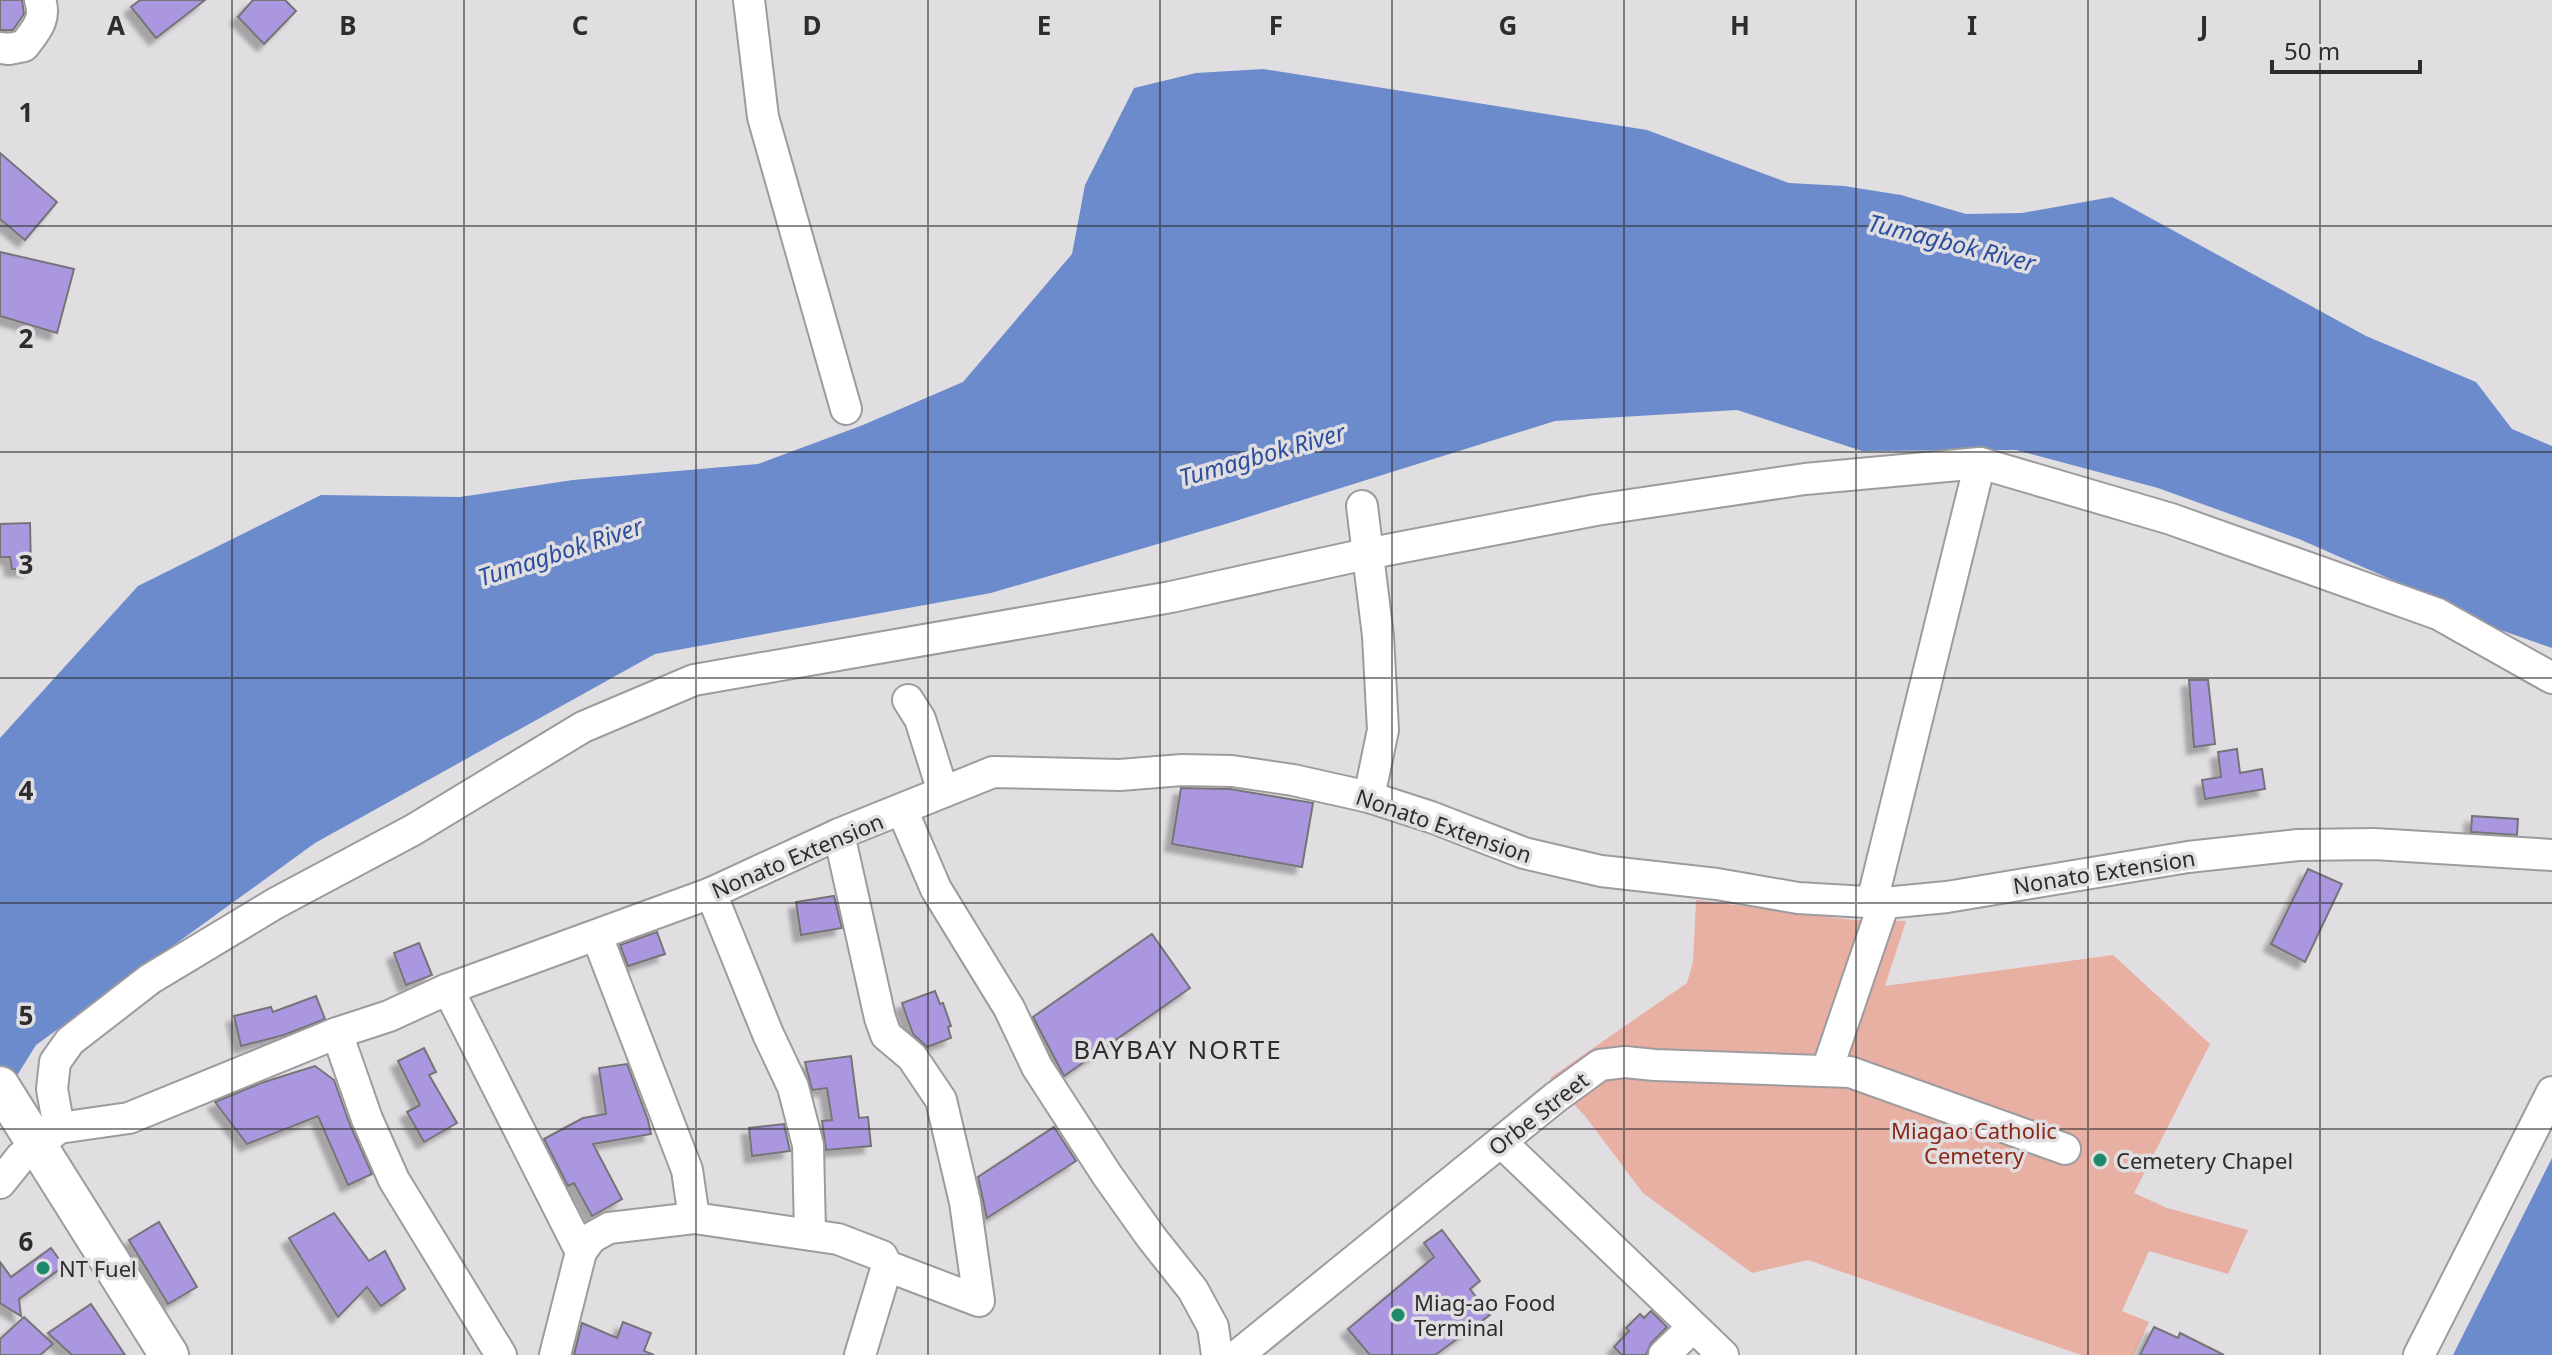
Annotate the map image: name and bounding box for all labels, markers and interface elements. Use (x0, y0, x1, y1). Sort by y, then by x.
text: A (107, 7, 125, 43)
text: B (339, 7, 357, 43)
text: C (572, 7, 588, 43)
text: D (802, 7, 822, 43)
text: E (1037, 7, 1051, 43)
text: F (1269, 7, 1283, 43)
text: G (1499, 7, 1517, 43)
text: H (1730, 7, 1750, 43)
text: I (1967, 7, 1977, 43)
text: J (2198, 7, 2208, 43)
scale bar (2272, 24, 2420, 74)
text: 50 m (2284, 34, 2340, 67)
text: 1 (19, 94, 33, 130)
water label: Tumagbok River (1865, 205, 2041, 279)
text: 2 (19, 320, 34, 356)
water label: Tumagbok River (1175, 414, 1350, 493)
water label: Tumagbok River (473, 508, 648, 593)
text: 3 (19, 546, 33, 582)
text: 4 (19, 772, 34, 808)
street label: Nonato Extension (1352, 781, 1536, 869)
street label: Nonato Extension (707, 805, 887, 905)
street label: Nonato Extension (2011, 842, 2197, 900)
text: 5 (19, 997, 33, 1033)
district label: BAYBAY NORTE (1073, 1031, 1283, 1067)
street label: Orbe Street (1482, 1064, 1594, 1162)
park label: Miagao Catholic Cemetery (1891, 1115, 2057, 1170)
place label: Cemetery Chapel (2116, 1145, 2293, 1175)
marker: Cemetery Chapel (2091, 1151, 2109, 1169)
text: 6 (19, 1223, 34, 1259)
place label: NT Fuel (59, 1253, 137, 1283)
marker: NT Fuel (34, 1259, 52, 1277)
place label: Miag-ao Food Terminal (1414, 1287, 1556, 1342)
marker: Miag-ao Food Terminal (1389, 1306, 1407, 1324)

